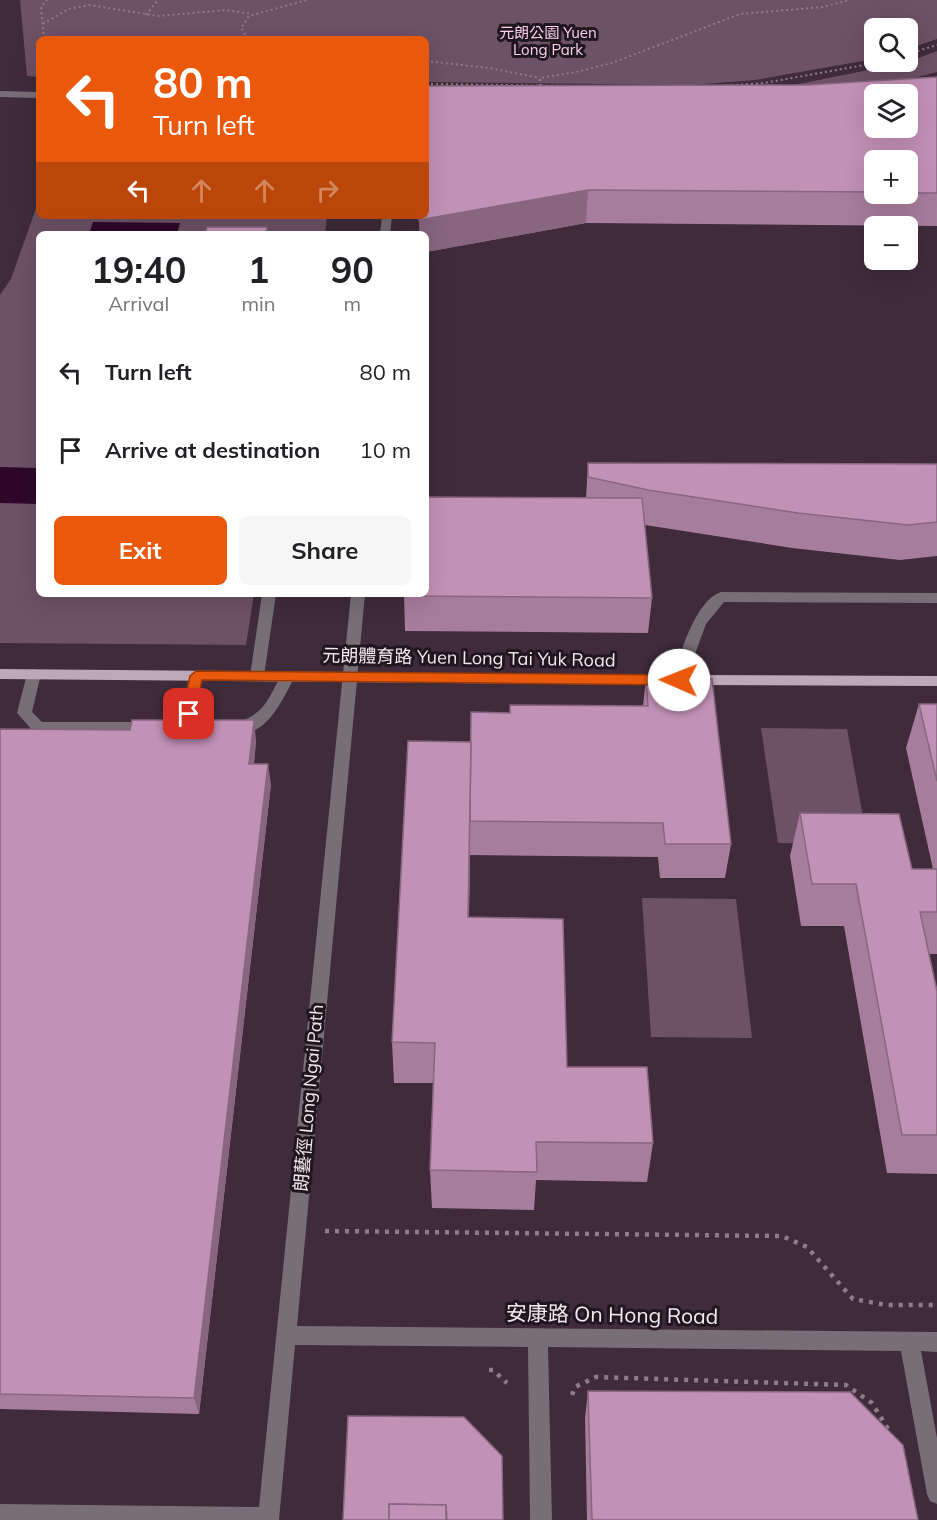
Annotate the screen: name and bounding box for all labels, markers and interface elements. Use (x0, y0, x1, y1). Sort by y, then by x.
map controls (864, 18, 918, 270)
button: search (864, 18, 918, 72)
park label: 元朗公園 Yuen Long Park (499, 23, 597, 59)
text: 80 m (153, 56, 253, 109)
icon: left (54, 60, 132, 138)
button: layers (864, 84, 918, 138)
text: Turn left (153, 108, 255, 142)
button: + (864, 150, 918, 204)
icon: left (122, 174, 155, 207)
icon: ahead (185, 174, 218, 207)
icon: ahead (248, 174, 281, 207)
icon: right (311, 174, 344, 207)
button: − (864, 216, 918, 270)
text: 19:40 (91, 247, 186, 292)
text: 1 (248, 247, 269, 292)
text: 90 (331, 247, 374, 292)
text: Arrival (108, 291, 169, 316)
text: min (242, 291, 276, 316)
text: m (343, 291, 361, 316)
icon: left (54, 356, 87, 389)
text: Turn left (105, 358, 192, 386)
text: 80 m (360, 358, 411, 386)
icon: arrive (54, 434, 87, 467)
text: Arrive at destination (105, 436, 320, 464)
text: 10 m (360, 436, 411, 464)
button: Exit (54, 516, 227, 585)
button: Share (239, 516, 411, 585)
street label: 元朗體育路 Yuen Long Tai Yuk Road (322, 643, 616, 672)
position arrow (647, 648, 711, 712)
pin (163, 688, 214, 739)
icon: arrive (172, 697, 205, 730)
street label: 朗藝徑 Long Ngai Path (289, 1003, 328, 1193)
street label: 安康路 On Hong Road (506, 1299, 718, 1329)

